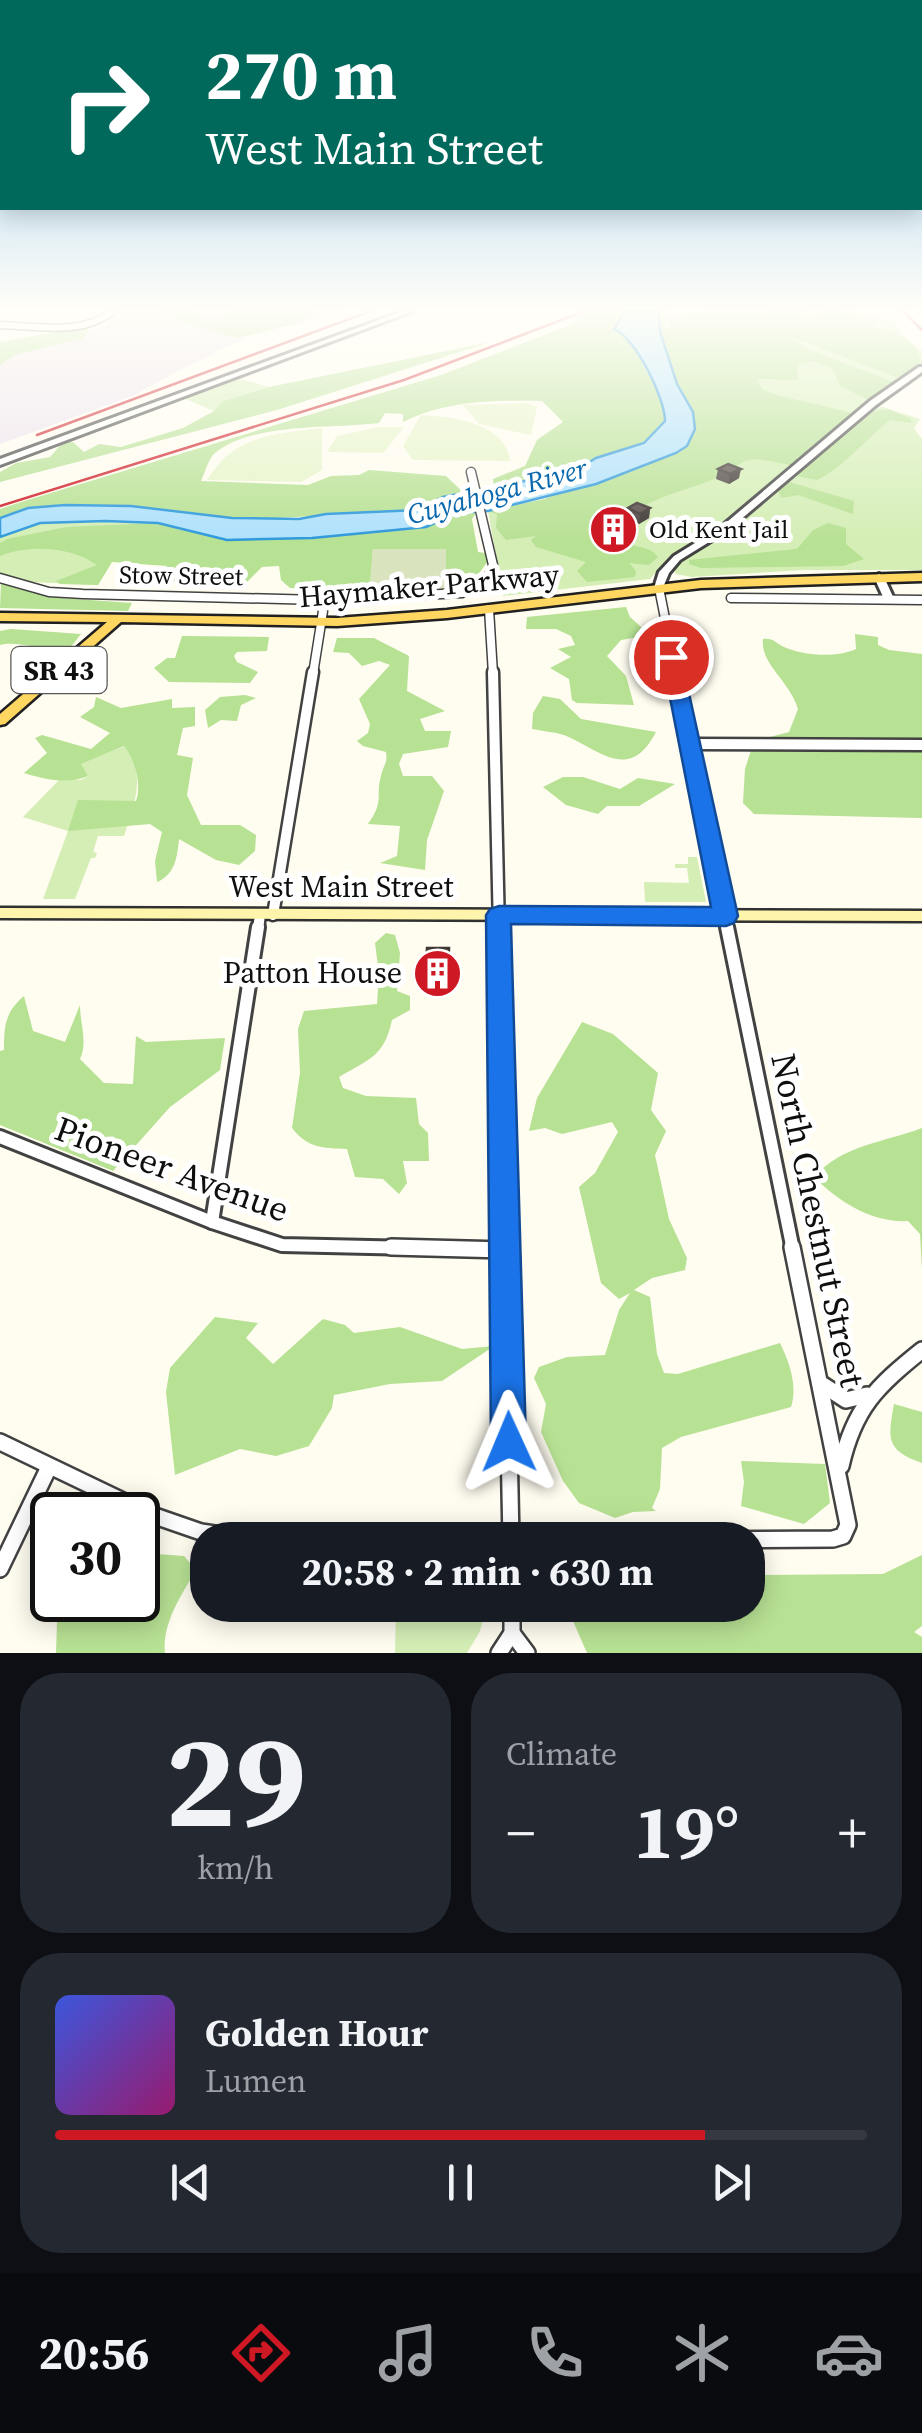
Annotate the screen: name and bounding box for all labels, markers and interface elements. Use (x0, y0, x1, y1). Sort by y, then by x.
text: 270 m (205, 26, 397, 122)
icon: right (40, 40, 170, 170)
text: West Main Street (205, 117, 543, 179)
water label: Cuyahoga River (403, 449, 592, 533)
building icon: Old Kent Jail (588, 503, 640, 555)
place label: Old Kent Jail (649, 512, 788, 546)
street label: Haymaker Parkway (297, 554, 561, 617)
street label: Stow Street (119, 557, 244, 593)
pin (629, 615, 714, 700)
icon: arrive (644, 630, 699, 685)
road number: SR 43 (12, 647, 106, 693)
street label: West Main Street (228, 866, 454, 907)
building icon: Patton House (411, 947, 463, 999)
place label: Patton House (223, 952, 402, 993)
street label: North Chestnut Street (759, 1049, 877, 1392)
street label: Pioneer Avenue (48, 1104, 296, 1234)
position arrow (457, 1390, 561, 1494)
speed limit sign: 30 (30, 1492, 160, 1622)
text: 20:58 · 2 min · 630 m (301, 1546, 654, 1598)
text: 29 (165, 1691, 306, 1870)
text: Climate (506, 1732, 617, 1776)
text: 19° (634, 1780, 739, 1883)
text: − (506, 1795, 535, 1870)
text: + (838, 1795, 867, 1870)
text: km/h (197, 1846, 274, 1890)
text: Golden Hour (205, 2007, 428, 2059)
text: Lumen (205, 2059, 307, 2103)
icon: previous (163, 2155, 218, 2210)
icon: pause (433, 2155, 488, 2210)
icon: next (704, 2155, 759, 2210)
icon: directions (226, 2318, 296, 2388)
icon: music (373, 2318, 443, 2388)
icon: phone (520, 2318, 590, 2388)
icon: climate (667, 2318, 737, 2388)
icon: car (814, 2318, 884, 2388)
text: 20:56 (38, 2322, 149, 2384)

